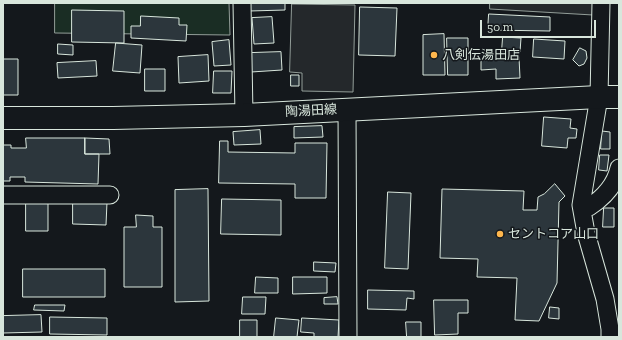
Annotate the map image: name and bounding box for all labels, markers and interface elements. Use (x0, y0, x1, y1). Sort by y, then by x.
scale bar (482, 12, 598, 38)
text: 50 m (487, 20, 513, 34)
place label: 八剣伝湯田店 (442, 47, 520, 63)
marker: 八剣伝湯田店 (429, 50, 439, 60)
street label: 陶湯田線 (285, 102, 337, 120)
place label: セントコア山口 (508, 226, 599, 242)
marker: セントコア山口 (495, 229, 505, 239)

